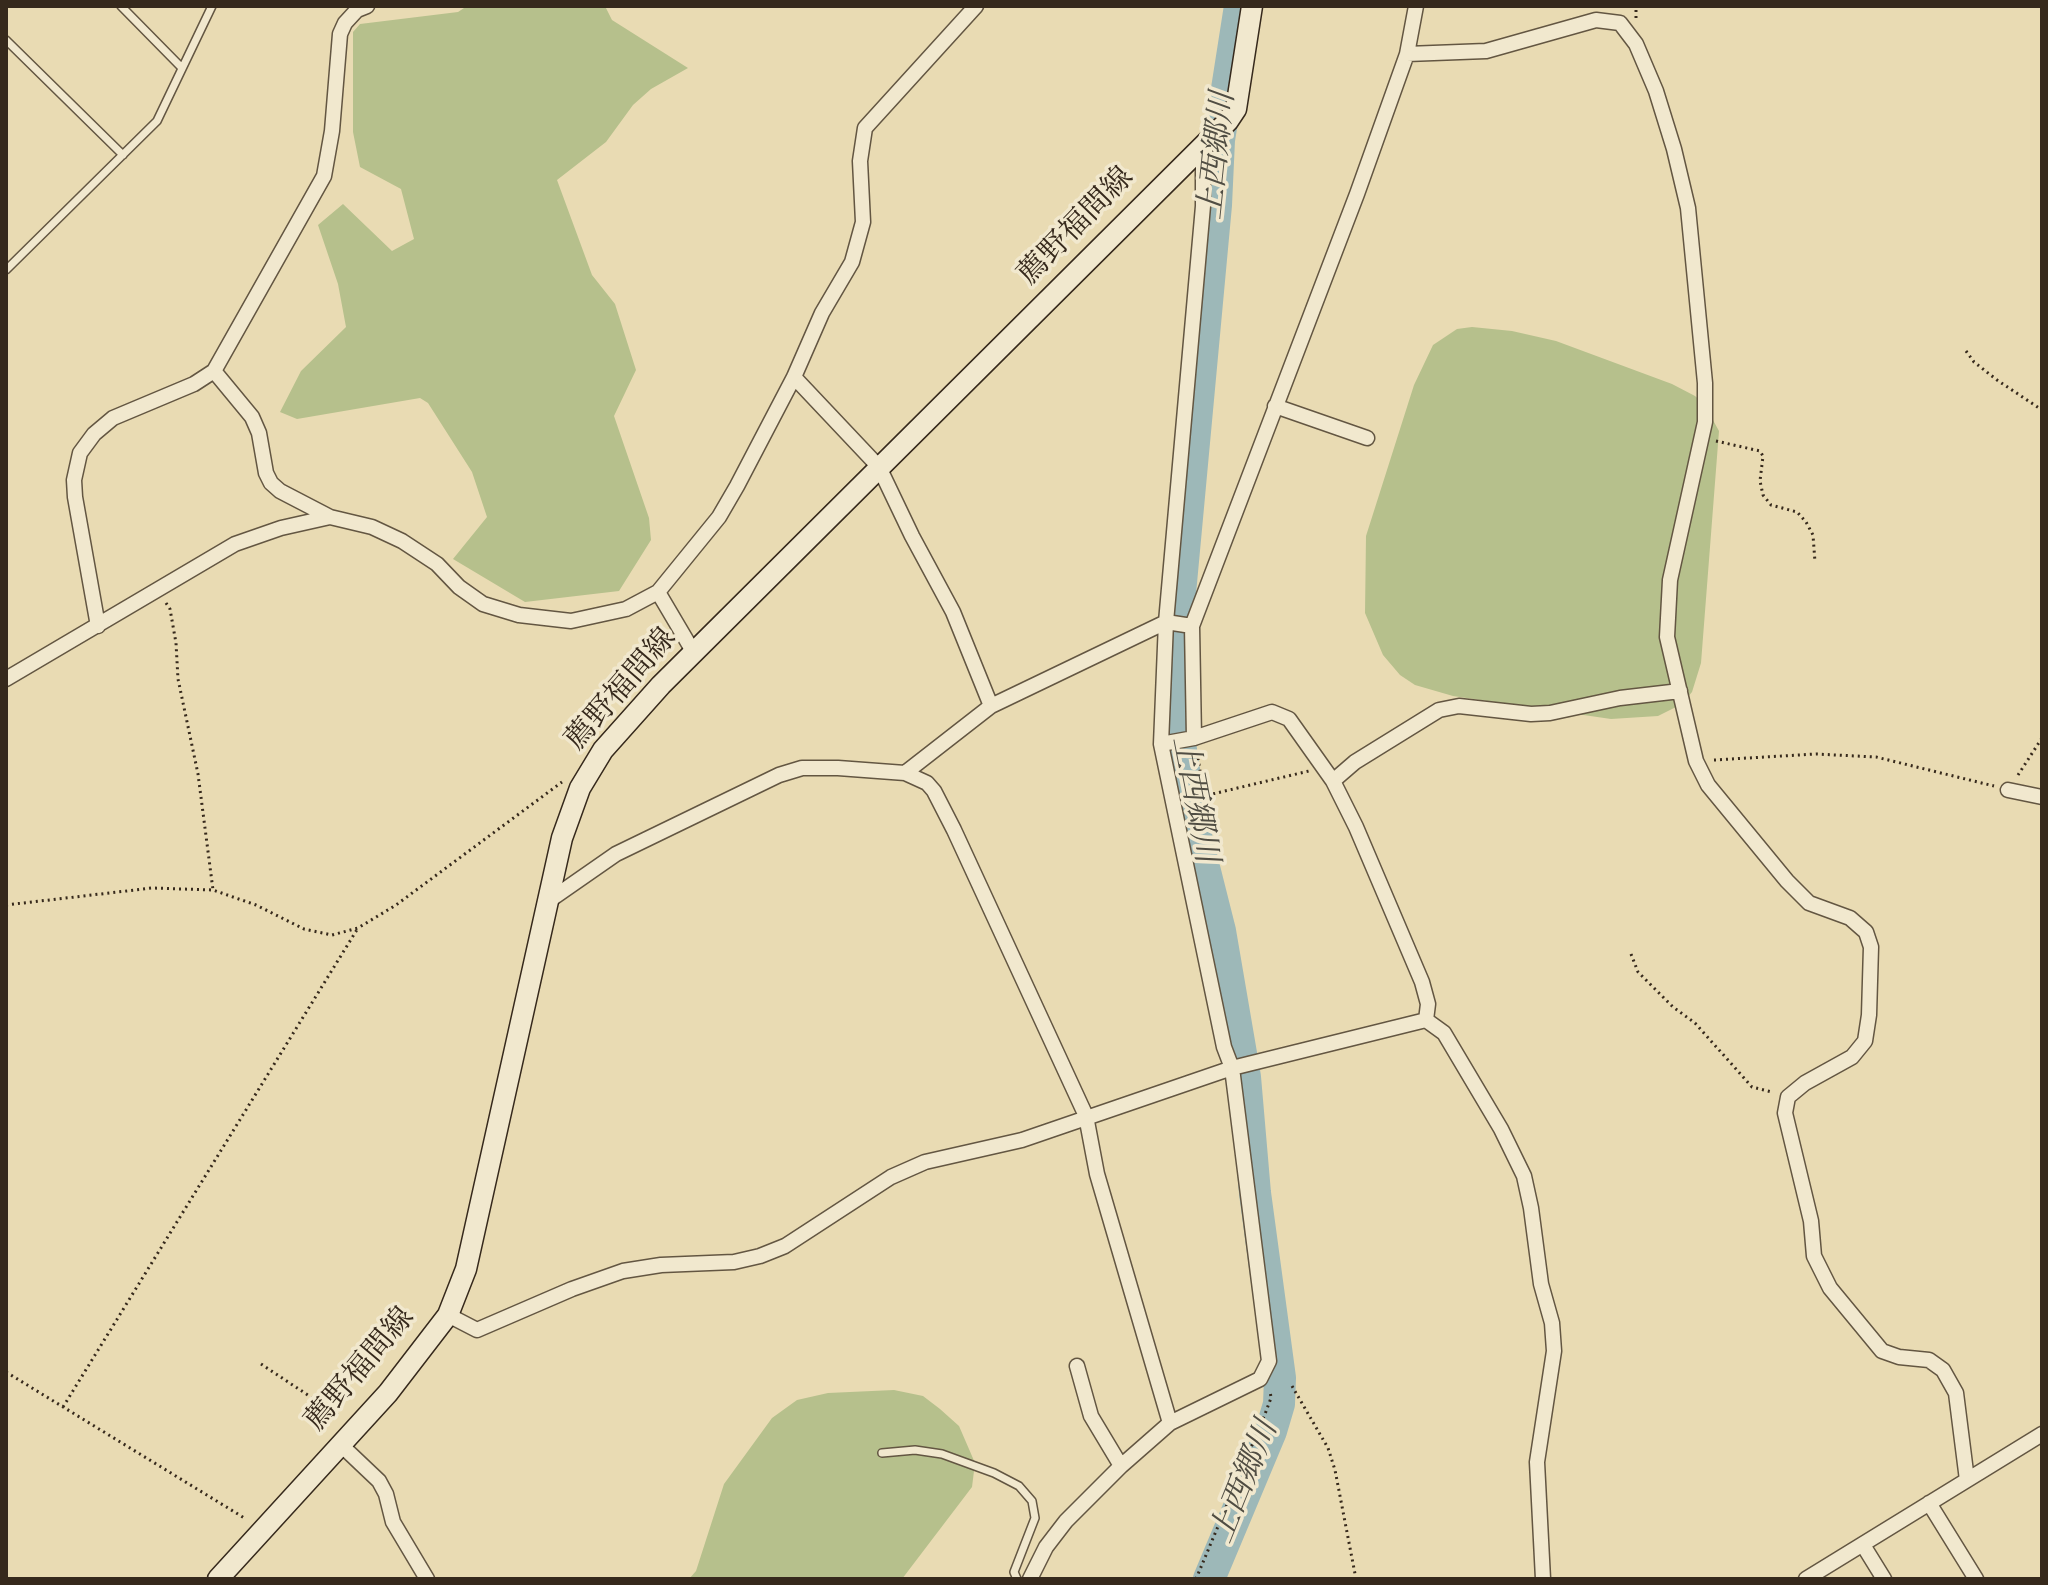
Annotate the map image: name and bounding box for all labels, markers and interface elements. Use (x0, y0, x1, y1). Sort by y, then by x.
water label: 上西郷川 (1194, 90, 1246, 222)
street label: 薦野福間線 (1013, 162, 1143, 294)
street label: 薦野福間線 (560, 623, 686, 759)
water label: 上西郷川 (1161, 734, 1223, 866)
street label: 薦野福間線 (300, 1302, 424, 1440)
water label: 上西郷川 (1205, 1416, 1289, 1550)

